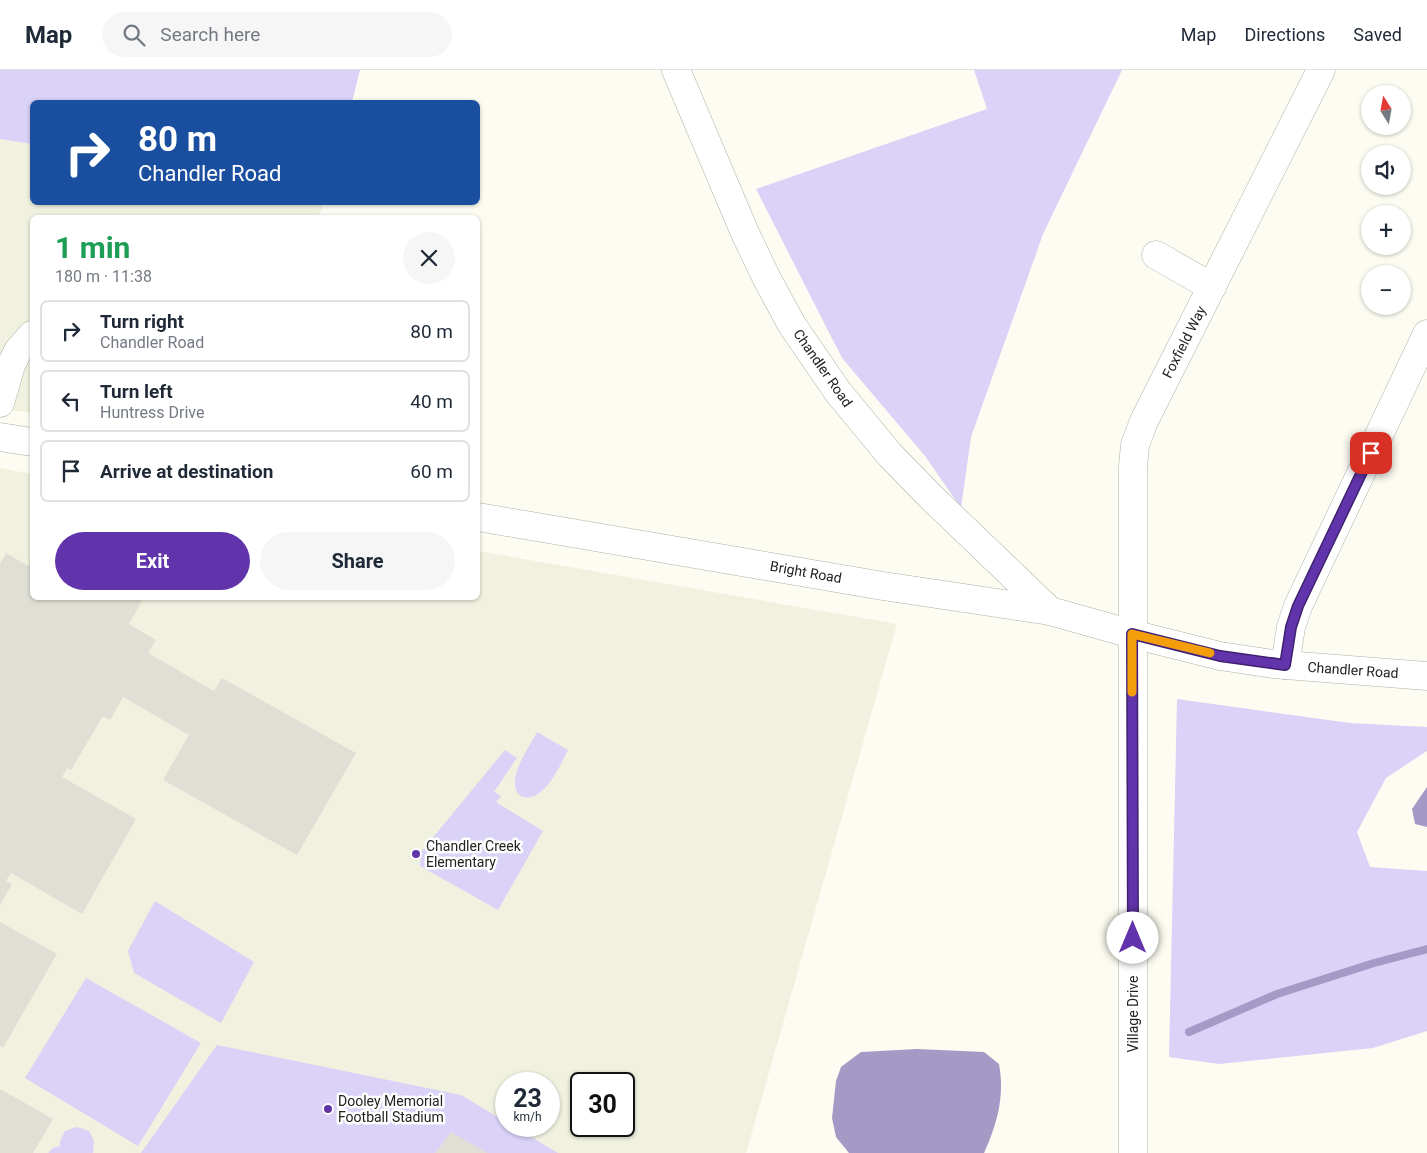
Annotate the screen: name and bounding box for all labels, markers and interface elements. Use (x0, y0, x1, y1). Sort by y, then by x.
search box (102, 12, 452, 57)
text: Map (25, 21, 72, 49)
icon: search (120, 21, 148, 49)
text: Search here (160, 23, 260, 46)
text: Map (1181, 24, 1216, 45)
text: Directions (1244, 24, 1325, 45)
text: Saved (1353, 24, 1402, 45)
north arrow (1361, 85, 1411, 135)
map controls (1361, 85, 1411, 315)
text: 80 m (138, 119, 217, 160)
icon: right (55, 120, 120, 185)
button: sound (1361, 145, 1411, 195)
text: Chandler Road (138, 161, 281, 186)
button: + (1361, 205, 1411, 255)
text: 1 min (55, 230, 130, 265)
button: close (403, 232, 455, 284)
button: − (1361, 265, 1411, 315)
text: 180 m · 11:38 (55, 267, 152, 286)
street label: Foxfield Way (1159, 303, 1209, 381)
text: Turn right (100, 310, 184, 333)
icon: right (57, 317, 85, 345)
text: 80 m (410, 320, 453, 343)
street label: Chandler Road (790, 326, 856, 410)
text: Chandler Road (100, 333, 204, 352)
text: Turn left (100, 380, 173, 403)
icon: left (57, 387, 85, 415)
text: 40 m (410, 390, 453, 413)
text: Huntress Drive (100, 403, 205, 422)
pin (1350, 432, 1392, 474)
icon: arrive (1357, 439, 1385, 467)
icon: arrive (57, 457, 85, 485)
text: Arrive at destination (100, 460, 273, 483)
text: 60 m (410, 460, 453, 483)
button: Exit (55, 532, 250, 590)
button: Share (260, 532, 455, 590)
street label: Bright Road (769, 558, 843, 586)
street label: Chandler Road (1307, 659, 1399, 681)
place label: Chandler Creek Elementary (426, 838, 522, 870)
marker: Chandler Creek Elementary (410, 848, 422, 860)
position arrow (1106, 911, 1158, 963)
street label: Village Drive (1125, 976, 1141, 1052)
speed limit sign: 30 (570, 1072, 635, 1137)
text: 23 (513, 1084, 542, 1113)
place label: Dooley Memorial Football Stadium (338, 1093, 444, 1125)
marker: Dooley Memorial Football Stadium (322, 1103, 334, 1115)
text: km/h (513, 1110, 542, 1124)

